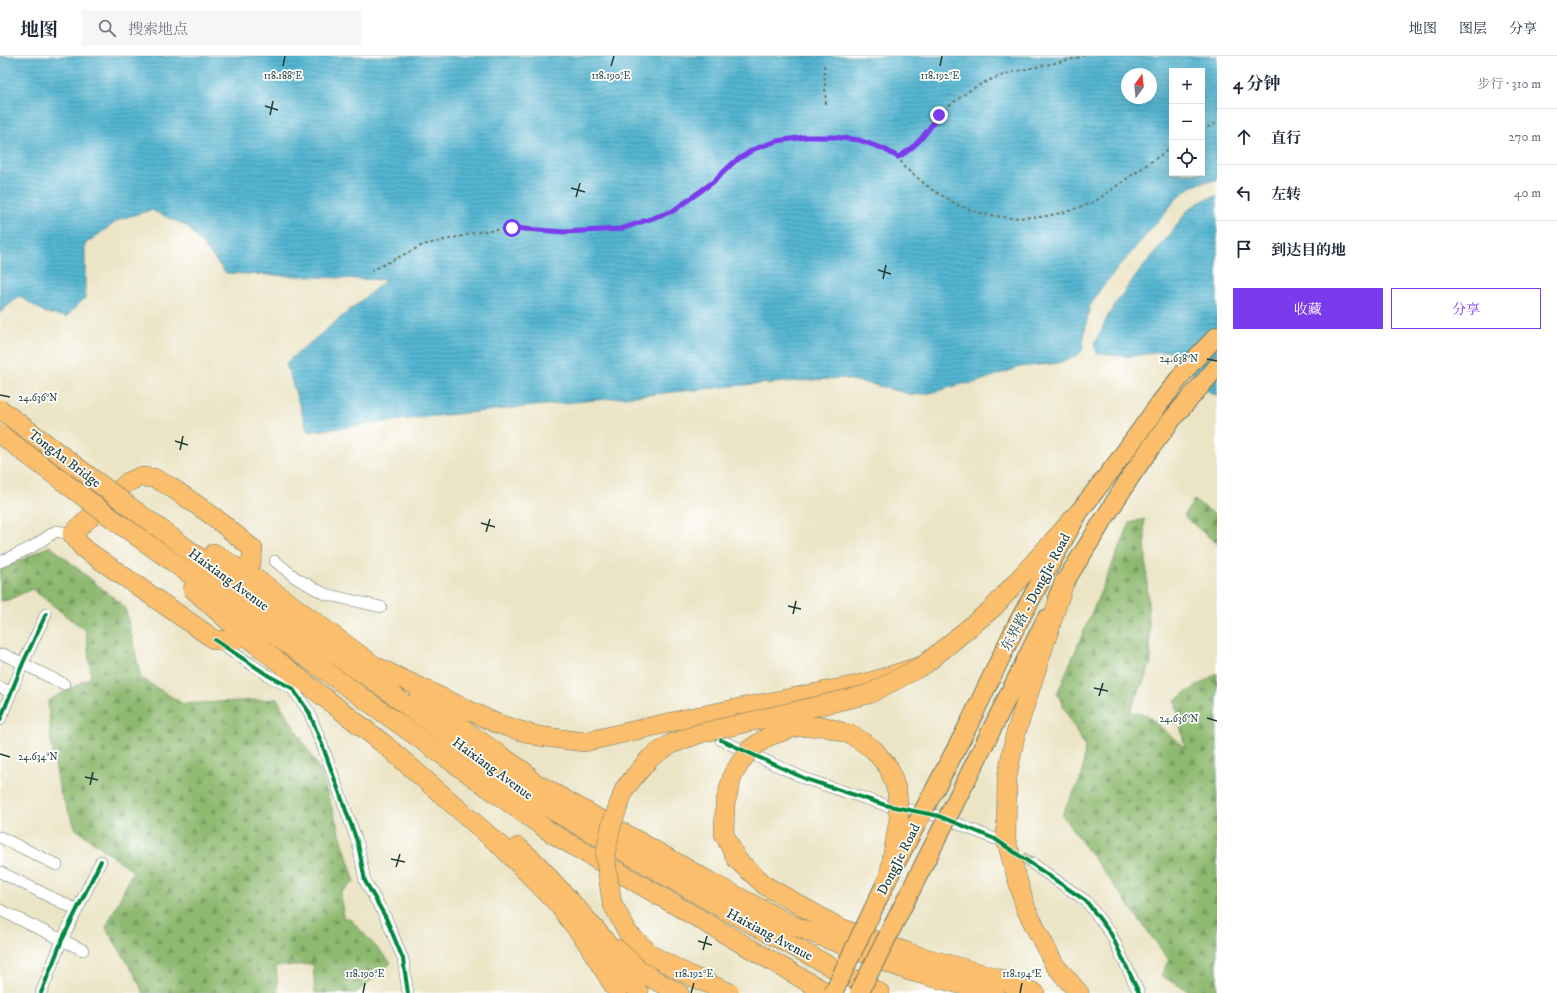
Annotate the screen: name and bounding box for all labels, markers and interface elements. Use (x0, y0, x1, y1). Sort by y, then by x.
search box (82, 10, 362, 46)
icon: search (96, 17, 118, 39)
text: 地图 (20, 19, 58, 42)
text: 搜索地点 (128, 20, 188, 39)
text: 地图 (1409, 20, 1437, 38)
text: 图层 (1459, 20, 1487, 38)
text: 分享 (1509, 20, 1537, 38)
north arrow (1121, 68, 1157, 104)
map controls (1169, 68, 1205, 176)
button: + (1169, 68, 1205, 104)
text: 118.188°E (264, 70, 302, 82)
text: 118.190°E (591, 70, 631, 82)
text: 118.192°E (921, 70, 959, 82)
text: 4 分钟 (1233, 73, 1280, 95)
text: 步行 · 310 m (1477, 76, 1541, 92)
button: − (1169, 104, 1205, 140)
route end (930, 106, 948, 124)
icon: ahead (1233, 126, 1255, 148)
text: 直行 (1271, 129, 1301, 148)
text: 270 m (1509, 129, 1541, 145)
button: locate (1169, 140, 1205, 176)
icon: left (1233, 182, 1255, 204)
text: 左转 (1271, 185, 1301, 204)
text: 40 m (1514, 185, 1541, 201)
route start (503, 219, 521, 237)
icon: arrive (1233, 238, 1255, 260)
text: 到达目的地 (1271, 241, 1346, 260)
button: 收藏 (1233, 288, 1383, 329)
button: 分享 (1391, 288, 1541, 329)
text: 24.638°N (1160, 353, 1198, 365)
text: 24.636°N (19, 392, 57, 404)
street label: TongAn Bridge (24, 426, 105, 492)
street label: 东界路 - DongJie Road (997, 530, 1075, 655)
street label: Haixiang Avenue (185, 545, 272, 615)
text: 24.636°N (1160, 713, 1198, 725)
street label: Haixiang Avenue (449, 734, 536, 804)
text: 24.634°N (18, 751, 58, 763)
street label: DongJie Road (873, 821, 925, 898)
street label: Haixiang Avenue (723, 905, 816, 965)
text: 118.190°E (345, 968, 385, 980)
text: 118.192°E (675, 968, 713, 980)
text: 118.194°E (1002, 968, 1042, 980)

